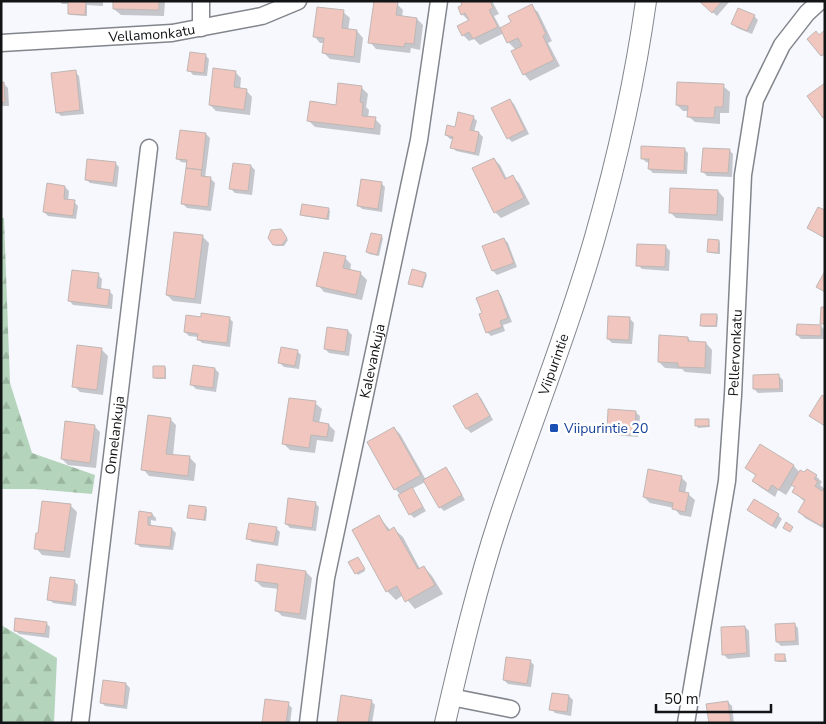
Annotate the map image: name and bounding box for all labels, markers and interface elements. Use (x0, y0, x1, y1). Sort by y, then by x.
street label: Vellamonkatu (107, 19, 197, 46)
street label: Pellervonkatu (723, 309, 746, 397)
street label: Kalevankuja (355, 322, 389, 400)
street label: Viipurintie (533, 331, 573, 399)
street label: Onnelankuja (100, 395, 129, 476)
place label: Viipurintie 20 (563, 419, 648, 438)
marker: Viipurintie 20 (548, 422, 560, 434)
scale bar (656, 682, 771, 714)
text: 50 m (664, 689, 699, 709)

